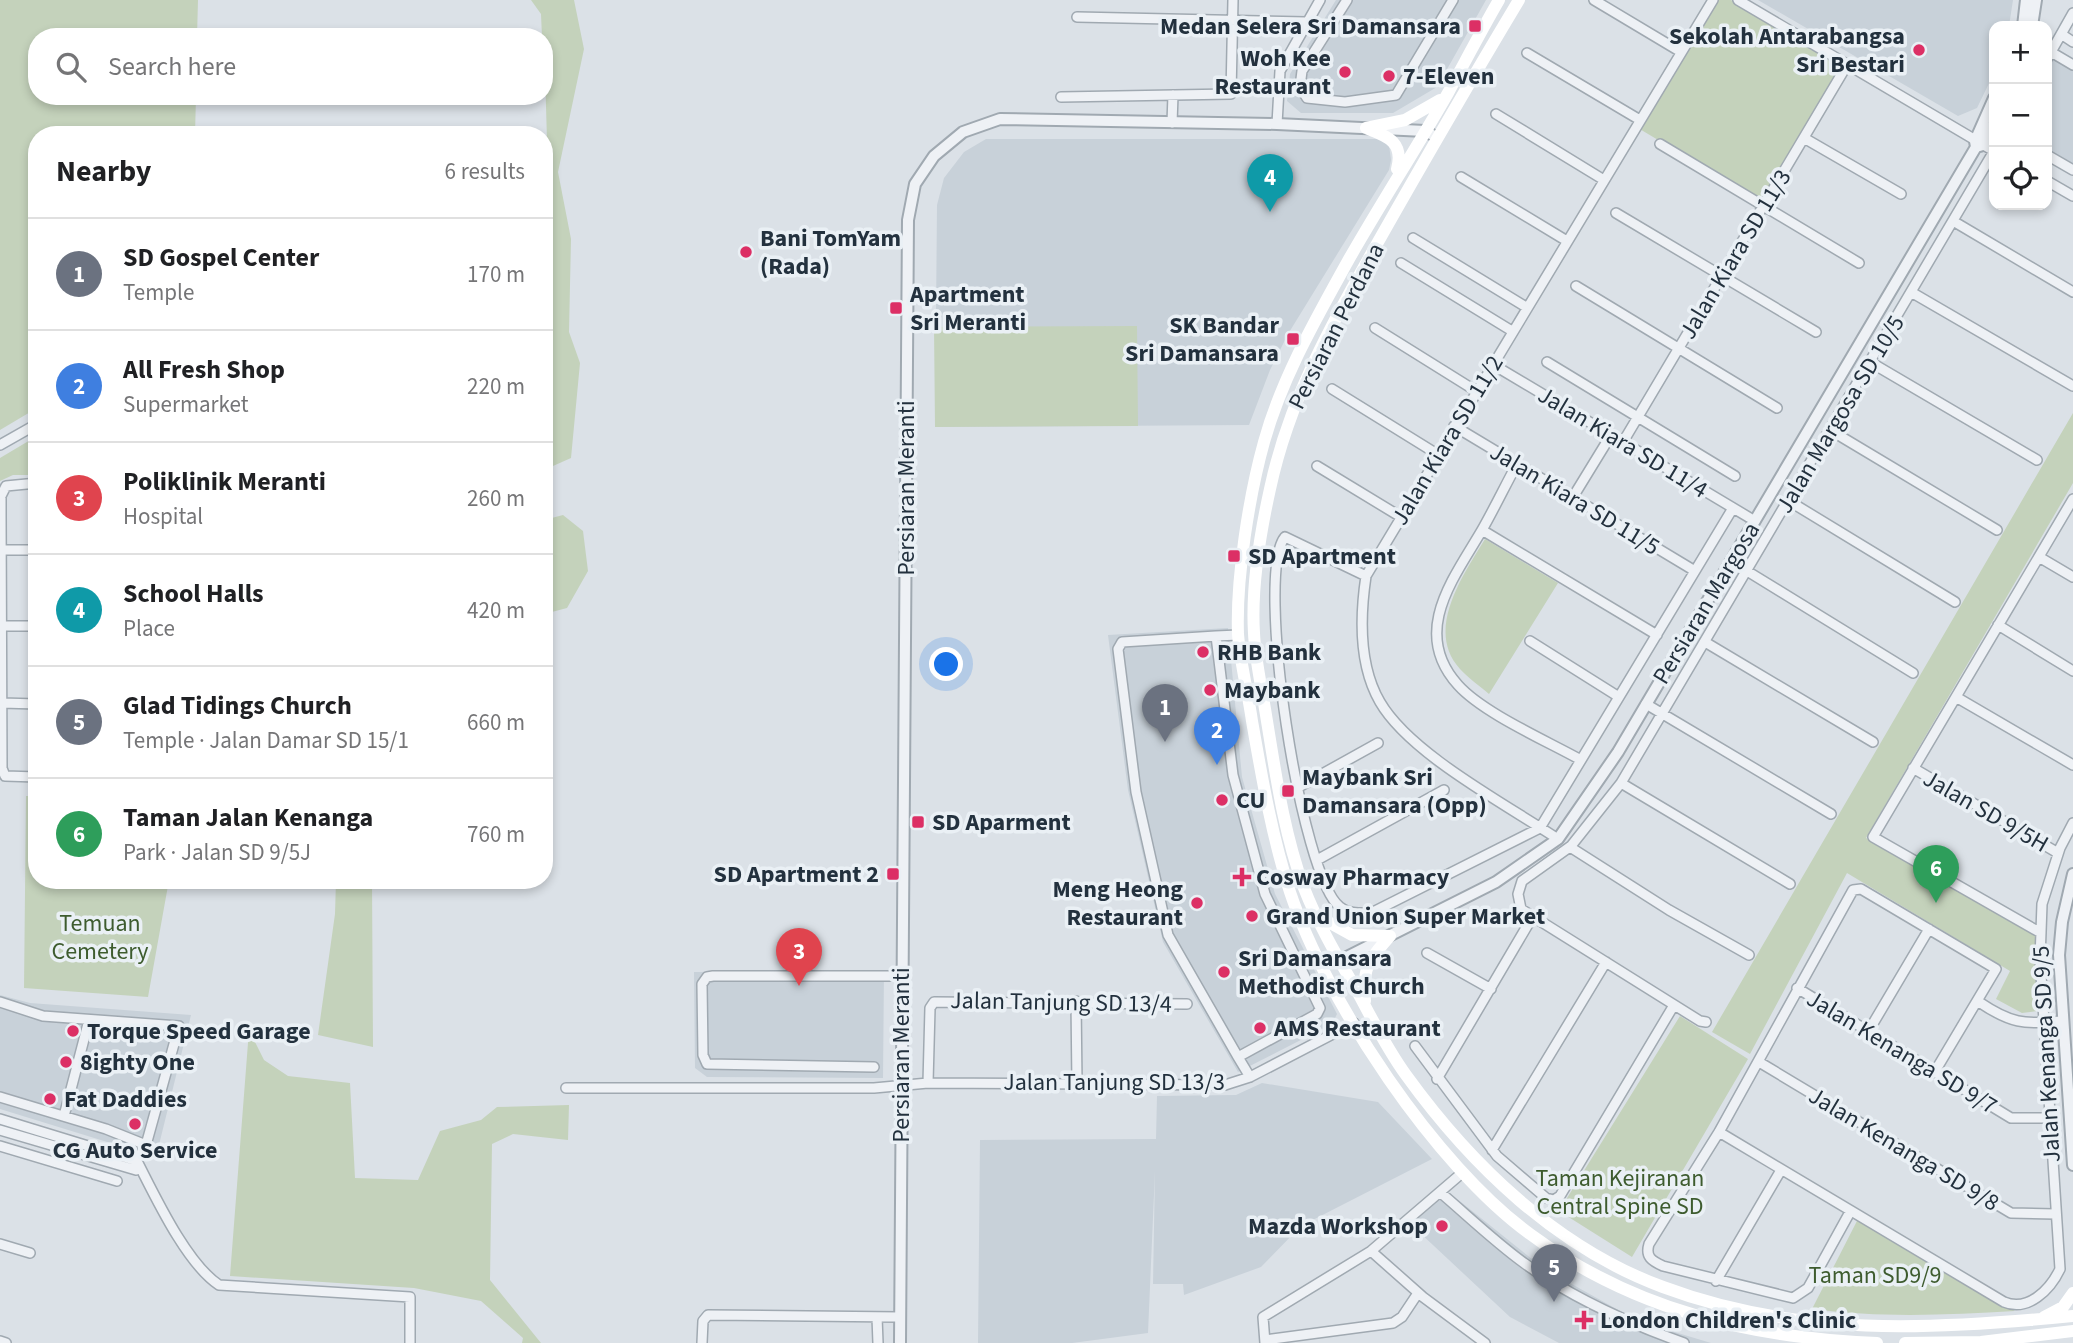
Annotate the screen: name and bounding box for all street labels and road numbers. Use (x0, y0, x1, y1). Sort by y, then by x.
street label: Jalan Kiara SD 11/3 (1671, 163, 1800, 346)
street label: Persiaran Perdana (1279, 237, 1394, 416)
street label: Jalan Margosa SD 10/5 (1767, 309, 1914, 520)
street label: Jalan Kiara SD 11/2 (1383, 349, 1512, 532)
street label: Jalan Kiara SD 11/4 (1531, 378, 1714, 507)
street label: Persiaran Meranti (889, 400, 924, 576)
street label: Jalan Kiara SD 11/5 (1483, 435, 1666, 564)
street label: Persiaran Margosa (1644, 516, 1769, 691)
street label: Jalan SD 9/5H (1916, 761, 2055, 862)
street label: Jalan Kenanga SD 9/5 (2023, 945, 2070, 1163)
street label: Persiaran Meranti (884, 967, 919, 1143)
street label: Jalan Kenanga SD 9/7 (1800, 982, 2004, 1123)
street label: Jalan Tanjung SD 13/4 (950, 983, 1172, 1022)
street label: Jalan Tanjung SD 13/3 (1003, 1065, 1225, 1100)
street label: Jalan Kenanga SD 9/8 (1802, 1079, 2006, 1220)

